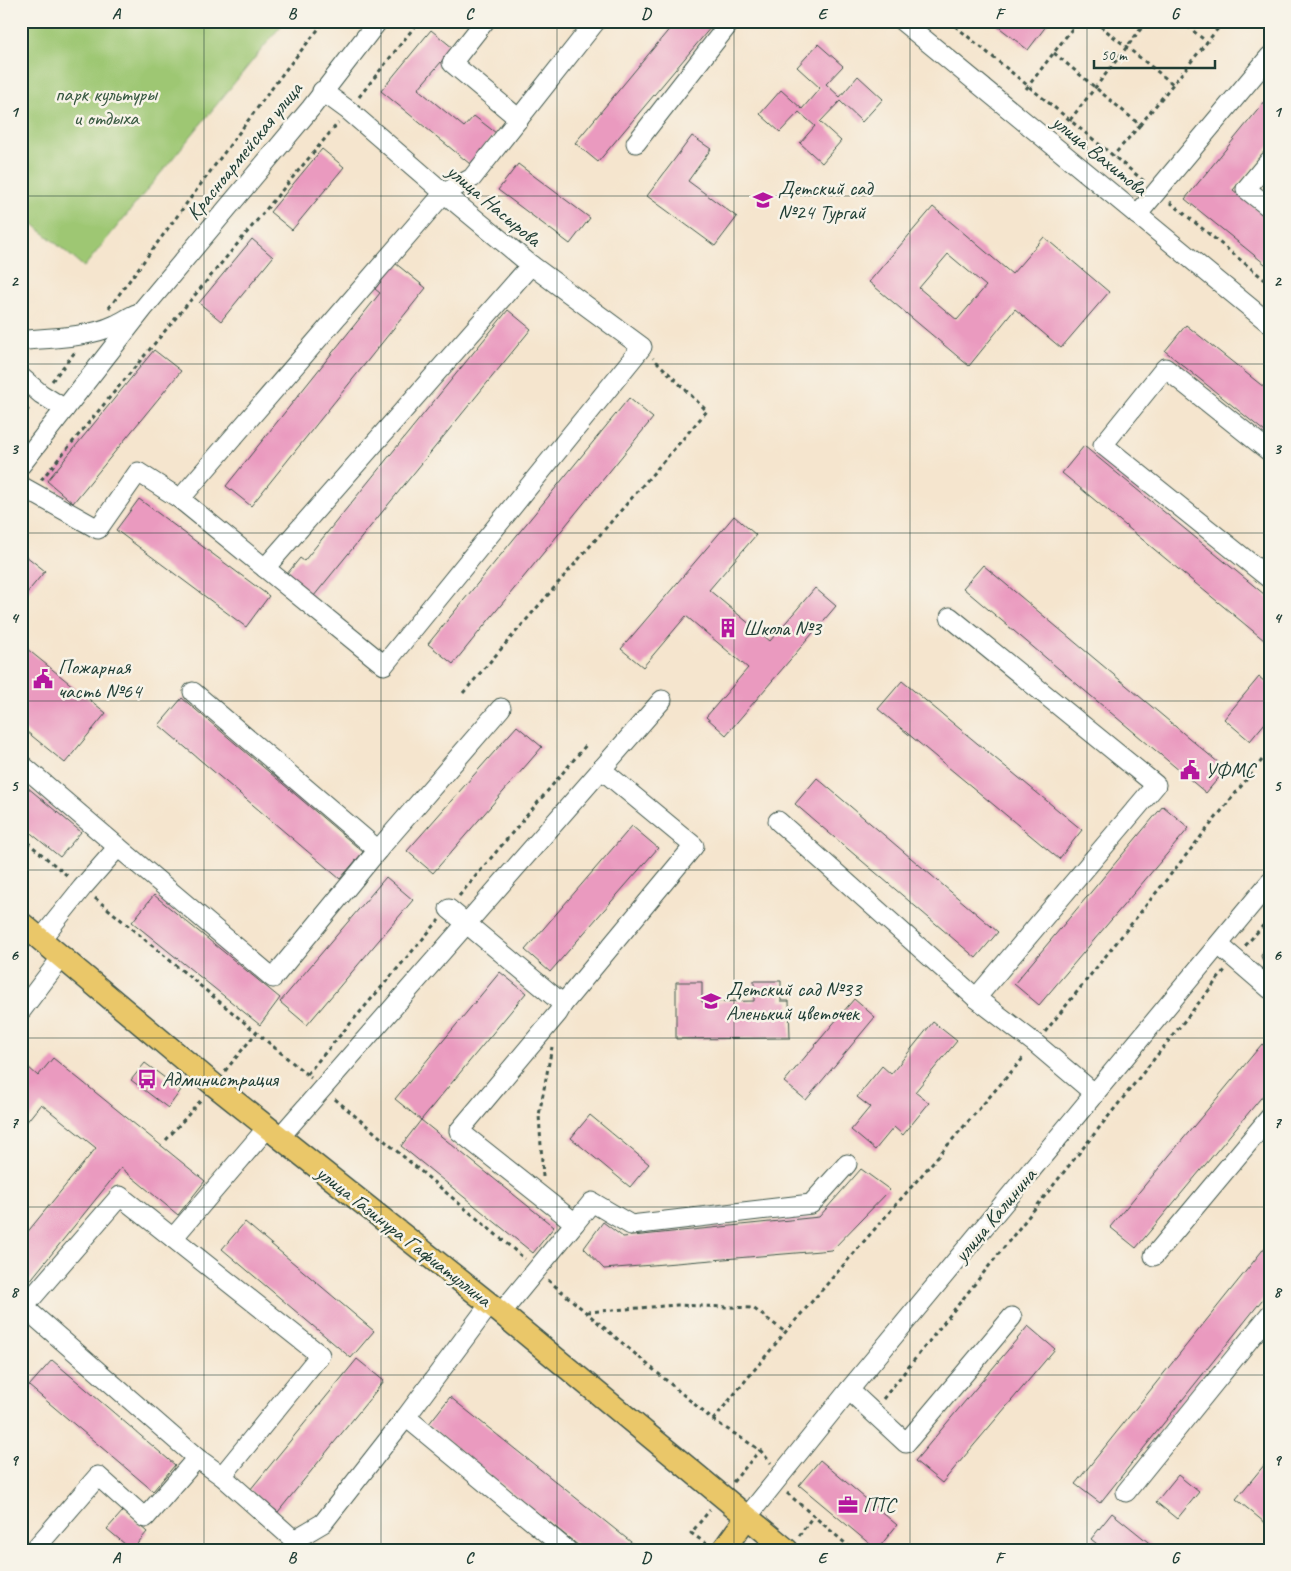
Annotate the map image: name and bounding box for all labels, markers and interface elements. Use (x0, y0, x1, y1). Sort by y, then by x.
text: A (112, 4, 122, 24)
text: B (288, 4, 298, 24)
text: C (465, 4, 475, 24)
text: D (641, 4, 652, 24)
text: E (818, 4, 829, 24)
text: F (995, 4, 1006, 24)
text: G (1171, 4, 1181, 24)
scale bar (1094, 38, 1215, 70)
text: 50 m (1101, 46, 1128, 65)
street label: Красноармейская улица (180, 75, 309, 225)
park label: парк культуры и отдыха (55, 81, 159, 131)
text: 1 (10, 102, 19, 122)
text: 1 (1273, 102, 1282, 122)
street label: улица Вахитова (1045, 107, 1154, 202)
street label: улица Насырова (440, 157, 548, 253)
place label: Детский сад №24 Тургай (778, 175, 875, 225)
school or university icon: Детский сад №24 Тургай (752, 189, 774, 211)
text: 2 (10, 271, 19, 291)
text: 2 (1273, 271, 1282, 291)
text: 3 (10, 439, 19, 459)
text: 3 (1273, 439, 1282, 459)
text: 4 (10, 608, 19, 628)
text: 4 (1273, 608, 1282, 628)
place label: Школа №3 (743, 615, 823, 641)
building icon: Школа №3 (717, 617, 739, 639)
place label: Пожарная часть №64 (58, 654, 144, 704)
public building icon: Пожарная часть №64 (32, 668, 54, 690)
place label: УФМС (1205, 757, 1258, 783)
public building icon: УФМС (1179, 759, 1201, 781)
text: 5 (11, 776, 20, 796)
text: 5 (1274, 776, 1283, 796)
text: 6 (10, 945, 19, 965)
text: 6 (1273, 945, 1282, 965)
place label: Детский сад №33 Аленький цветочек (726, 976, 863, 1026)
school or university icon: Детский сад №33 Аленький цветочек (700, 990, 722, 1012)
place label: Администрация (162, 1066, 279, 1092)
bus stop icon: Администрация (136, 1068, 158, 1090)
text: 7 (10, 1113, 19, 1133)
text: 7 (1273, 1113, 1282, 1133)
street label: улица Газинура Гафиатуллина (310, 1158, 498, 1314)
street label: улица Калинина (947, 1161, 1043, 1269)
text: 8 (10, 1282, 19, 1302)
text: 8 (1273, 1282, 1282, 1302)
text: 9 (10, 1450, 19, 1470)
text: 9 (1273, 1450, 1282, 1470)
place label: ПТС (863, 1492, 898, 1518)
office icon: ПТС (837, 1494, 859, 1516)
text: A (112, 1548, 122, 1568)
text: B (288, 1548, 298, 1568)
text: C (465, 1548, 475, 1568)
text: D (641, 1548, 652, 1568)
text: E (818, 1548, 829, 1568)
text: F (995, 1548, 1006, 1568)
text: G (1171, 1548, 1181, 1568)

